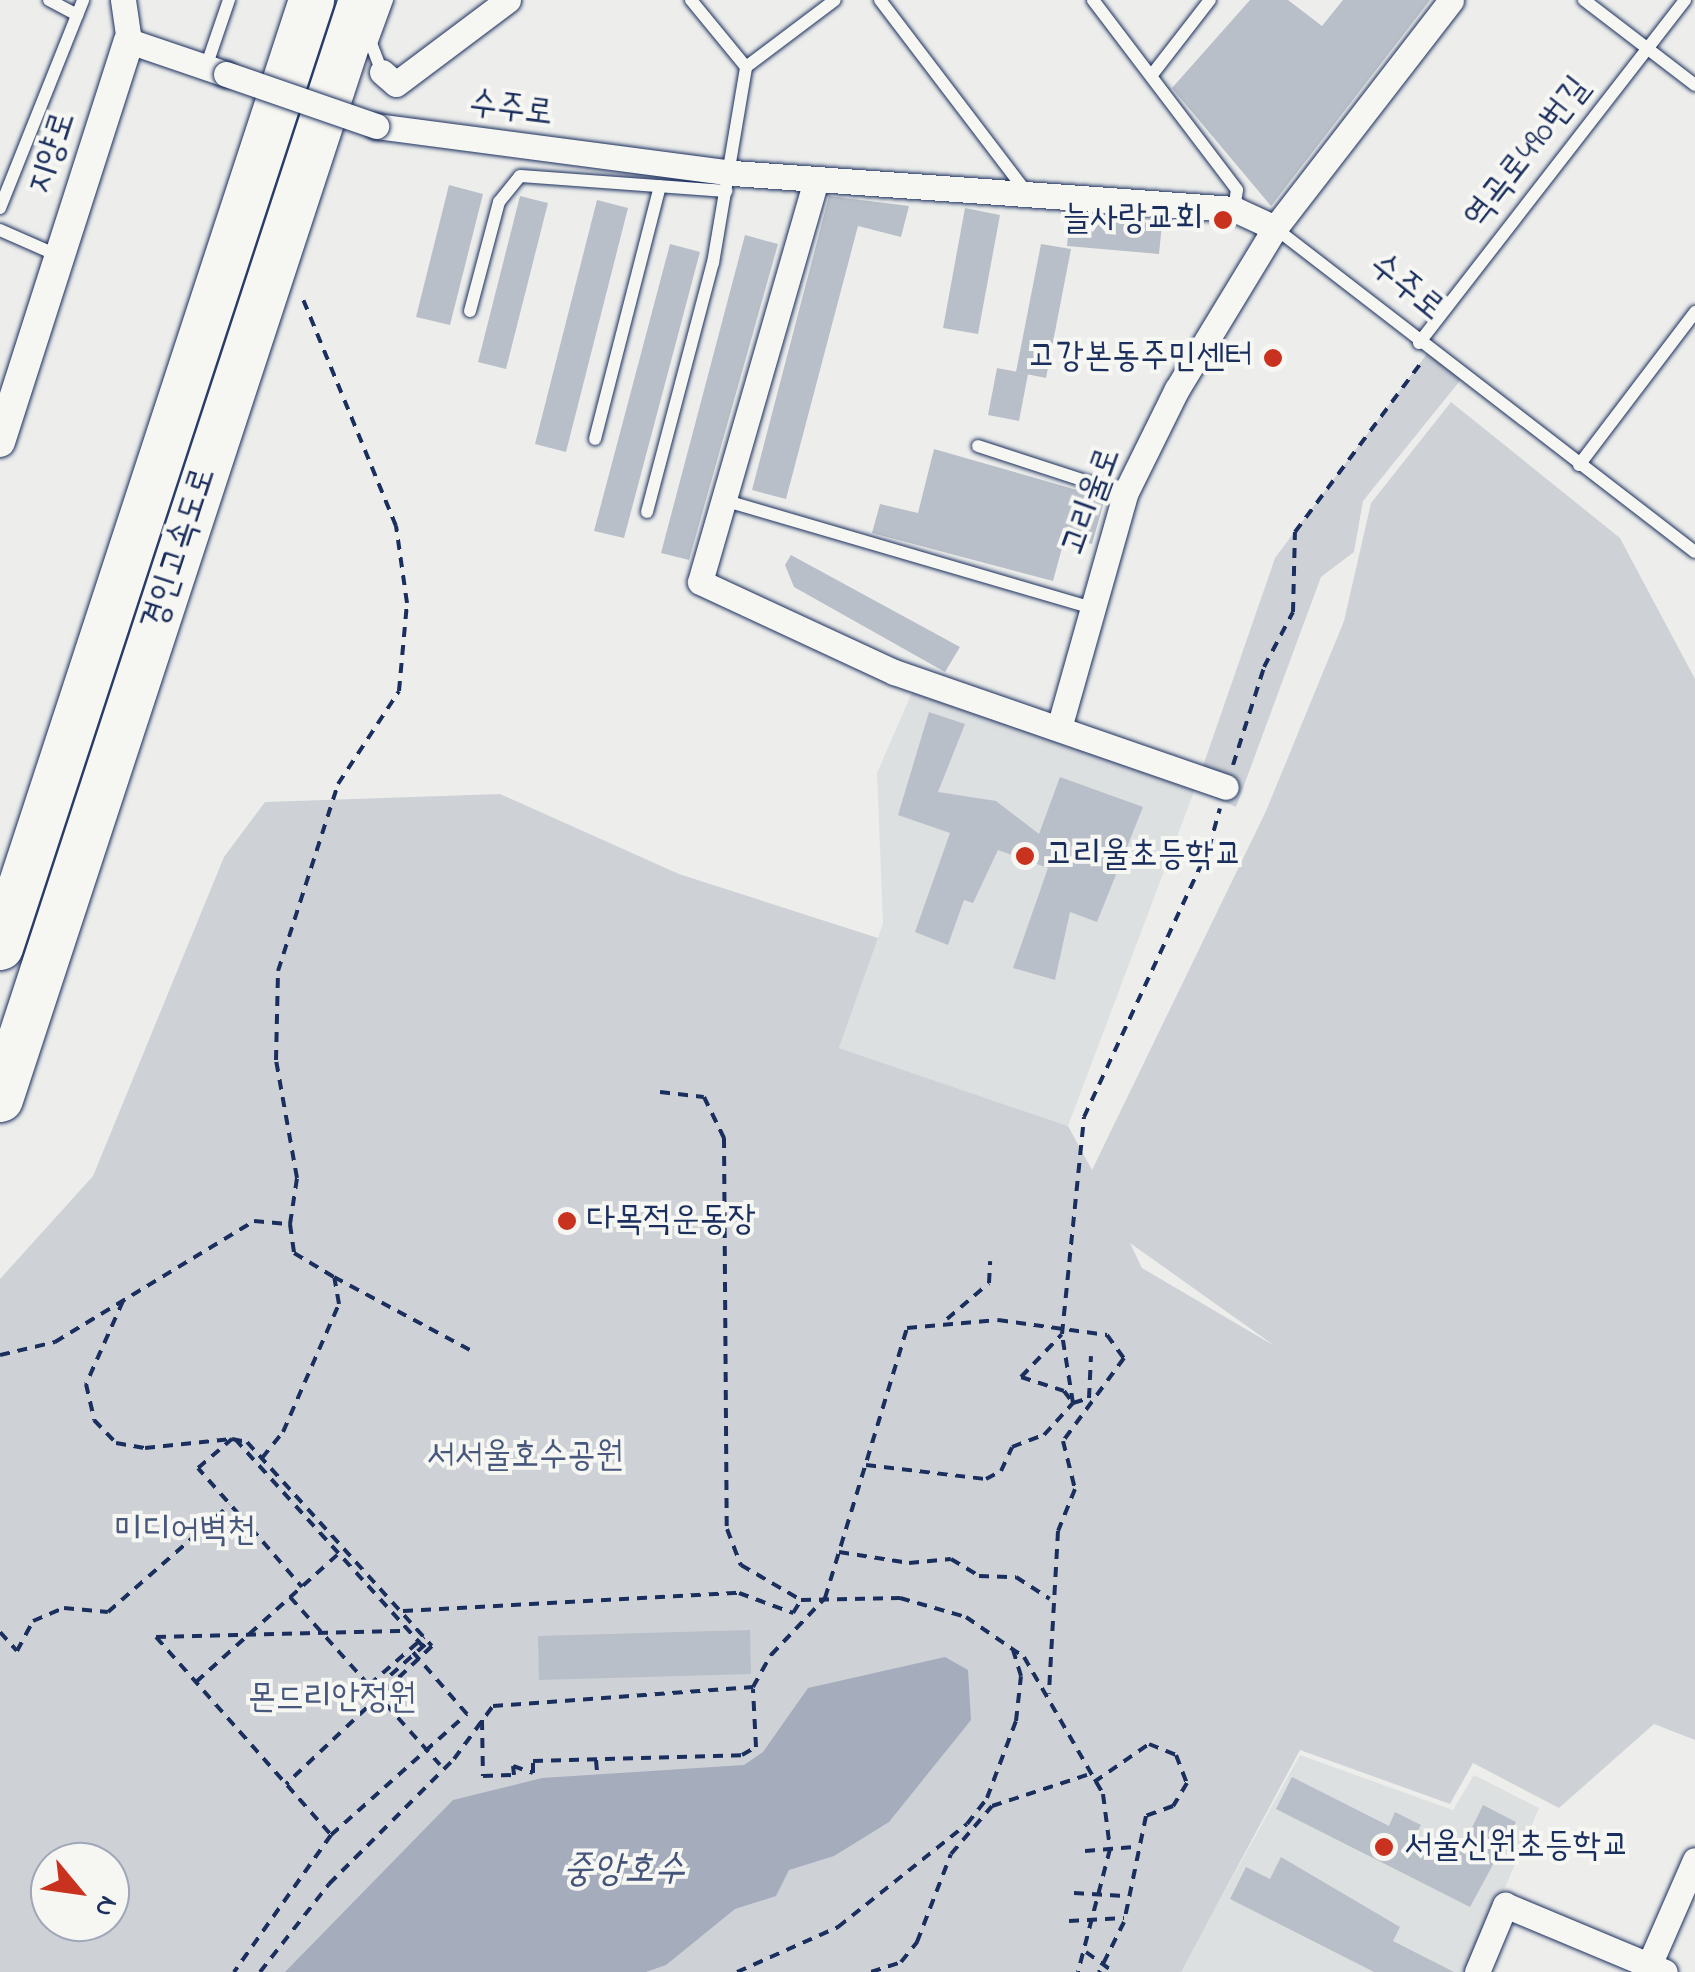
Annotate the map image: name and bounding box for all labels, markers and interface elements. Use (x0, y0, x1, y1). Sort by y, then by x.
street label: 역곡로490번길 (1456, 69, 1600, 237)
street label: 수주로 (467, 84, 555, 136)
street label: 지양로 (20, 106, 86, 200)
place label: 늘사랑교회 (1062, 199, 1203, 241)
marker: 늘사랑교회 (1212, 209, 1234, 231)
street label: 수주로 (1360, 245, 1452, 331)
place label: 고강본동주민센터 (1028, 337, 1253, 379)
marker: 고강본동주민센터 (1262, 347, 1284, 369)
street label: 고리울로 (1053, 442, 1131, 562)
street label: 경인고속도로 (134, 462, 226, 636)
place label: 고리울초등학교 (1045, 835, 1242, 877)
marker: 고리울초등학교 (1014, 845, 1036, 867)
place label: 다목적운동장 (587, 1200, 756, 1242)
marker: 다목적운동장 (556, 1210, 578, 1232)
park label: 서서울호수공원 (426, 1436, 624, 1478)
park label: 미디어벽천 (115, 1511, 255, 1553)
park label: 몬드리안정원 (248, 1678, 416, 1720)
place label: 서울신원초등학교 (1404, 1826, 1629, 1868)
marker: 서울신원초등학교 (1373, 1836, 1395, 1858)
north arrow (30, 1842, 130, 1942)
water label: 중앙호수 (563, 1849, 685, 1895)
text: N (82, 1888, 127, 1924)

